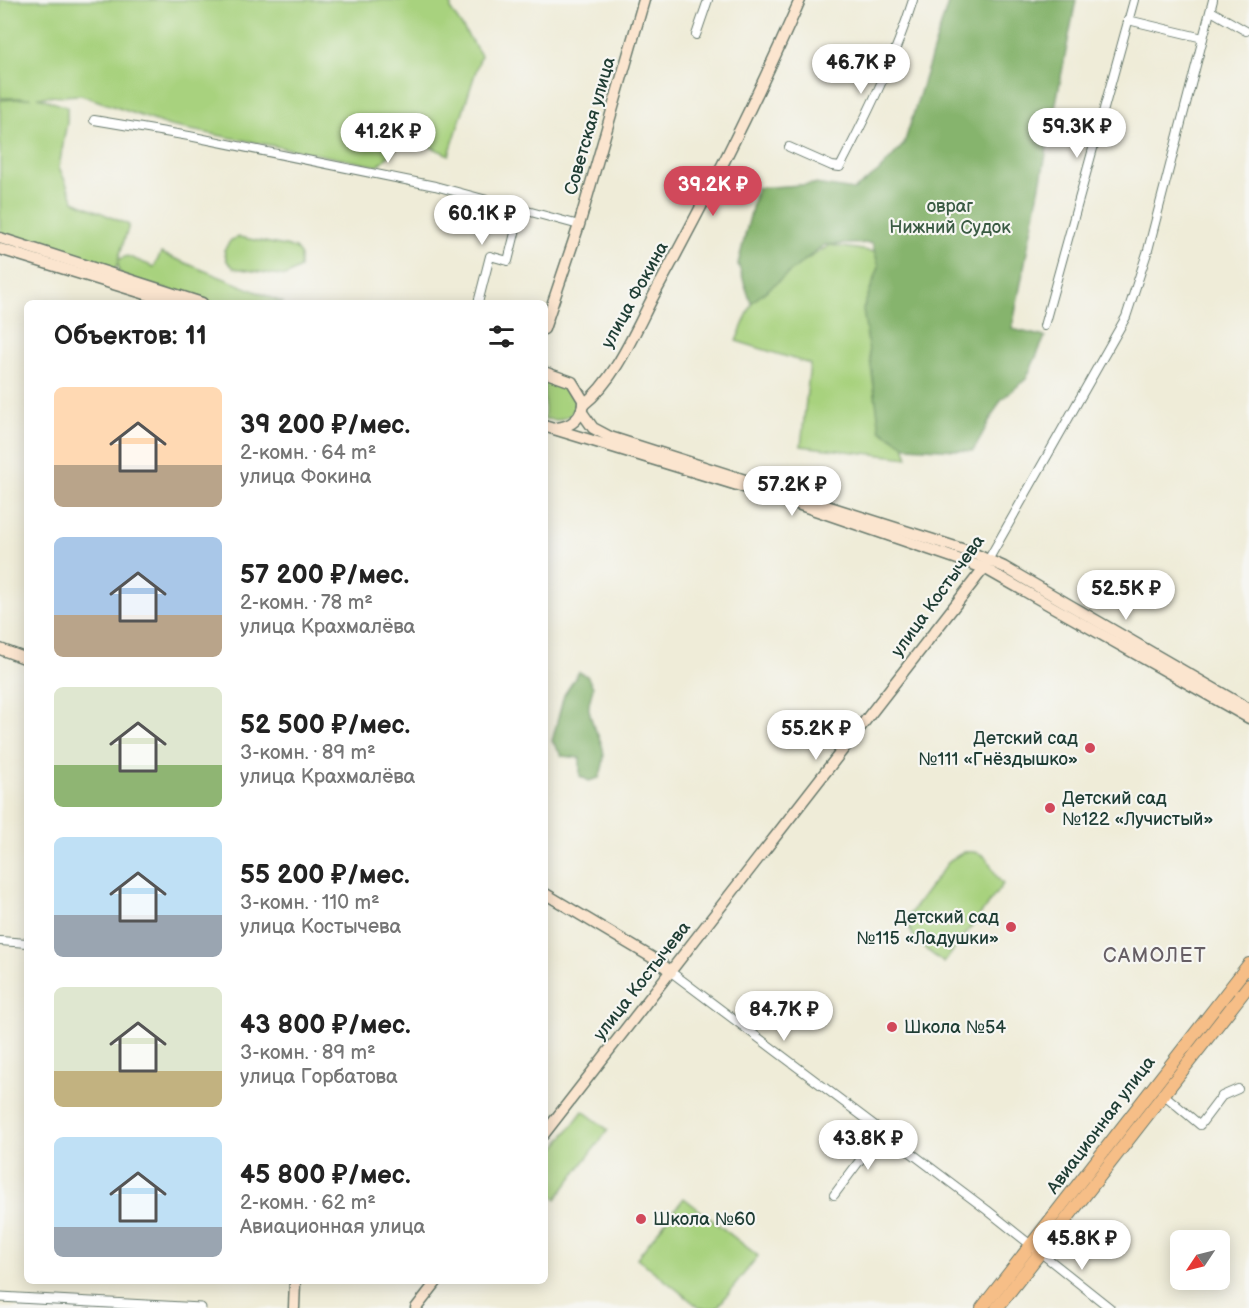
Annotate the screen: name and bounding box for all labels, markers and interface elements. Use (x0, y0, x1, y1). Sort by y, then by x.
pin: 46.7K ₽ (806, 44, 916, 95)
text: 46.7K ₽ (826, 51, 896, 75)
street label: Советская улица (560, 54, 620, 197)
pin: 59.3K ₽ (1022, 108, 1132, 159)
pin: 41.2K ₽ (333, 113, 443, 164)
text: 59.3K ₽ (1042, 115, 1112, 139)
text: 41.2K ₽ (355, 120, 421, 144)
pin: 39.2K ₽ (658, 166, 768, 217)
text: 39.2K ₽ (678, 173, 748, 197)
pin: 60.1K ₽ (427, 195, 537, 246)
park label: овраг Нижний Судок (889, 196, 1011, 238)
text: 60.1K ₽ (448, 202, 516, 226)
street label: улица Фокина (597, 238, 673, 352)
icon: filters (485, 320, 518, 353)
text: Объектов: 11 (54, 321, 207, 352)
text: 39 200 ₽/мес. (240, 410, 410, 441)
icon: home (102, 411, 174, 483)
text: 2-комн. · 64 m² (240, 441, 376, 465)
text: улица Фокина (240, 465, 372, 489)
pin: 57.2K ₽ (737, 466, 847, 517)
text: 57.2K ₽ (757, 473, 827, 497)
street label: улица Костычева (887, 531, 989, 661)
text: 57 200 ₽/мес. (240, 560, 409, 591)
icon: home (102, 561, 174, 633)
pin: 52.5K ₽ (1071, 570, 1181, 621)
text: 52.5K ₽ (1091, 577, 1161, 601)
text: 2-комн. · 78 m² (240, 591, 373, 615)
text: улица Крахмалёва (240, 615, 415, 639)
text: 52 500 ₽/мес. (240, 710, 410, 741)
pin: 55.2K ₽ (761, 710, 871, 761)
icon: home (102, 711, 174, 783)
text: 55.2K ₽ (781, 717, 851, 741)
place label: Детский сад №111 «Гнёздышко» (918, 728, 1078, 770)
text: 3-комн. · 89 m² (240, 741, 376, 765)
marker: Детский сад №111 «Гнёздышко» (1083, 741, 1097, 755)
text: улица Крахмалёва (240, 765, 415, 789)
place label: Детский сад №122 «Лучистый» (1062, 788, 1213, 830)
marker: Детский сад №122 «Лучистый» (1043, 801, 1057, 815)
text: 55 200 ₽/мес. (240, 860, 410, 891)
icon: home (102, 861, 174, 933)
text: 3-комн. · 110 m² (240, 891, 380, 915)
place label: Детский сад №115 «Ладушки» (856, 907, 999, 949)
text: улица Костычева (240, 915, 401, 939)
street label: улица Костычева (589, 917, 695, 1045)
marker: Детский сад №115 «Ладушки» (1004, 920, 1018, 934)
district label: САМОЛЕТ (1103, 944, 1207, 968)
pin: 84.7K ₽ (729, 991, 839, 1042)
text: 84.7K ₽ (749, 998, 819, 1022)
text: 43 800 ₽/мес. (240, 1010, 411, 1041)
icon: home (102, 1011, 174, 1083)
place label: Школа №54 (904, 1017, 1006, 1038)
marker: Школа №54 (885, 1020, 899, 1034)
text: 3-комн. · 89 m² (240, 1041, 376, 1065)
street label: Авиационная улица (1042, 1052, 1160, 1199)
text: улица Горбатова (240, 1065, 398, 1089)
pin: 43.8K ₽ (813, 1120, 923, 1171)
text: 43.8K ₽ (833, 1127, 903, 1151)
text: 45 800 ₽/мес. (240, 1160, 411, 1191)
icon: home (102, 1161, 174, 1233)
text: 2-комн. · 62 m² (240, 1191, 376, 1215)
place label: Школа №60 (653, 1209, 756, 1230)
marker: Школа №60 (634, 1212, 648, 1226)
text: Авиационная улица (240, 1215, 425, 1239)
pin: 45.8K ₽ (1027, 1220, 1137, 1271)
text: 45.8K ₽ (1047, 1227, 1117, 1251)
north arrow (1170, 1230, 1230, 1290)
map controls (1170, 1230, 1230, 1290)

